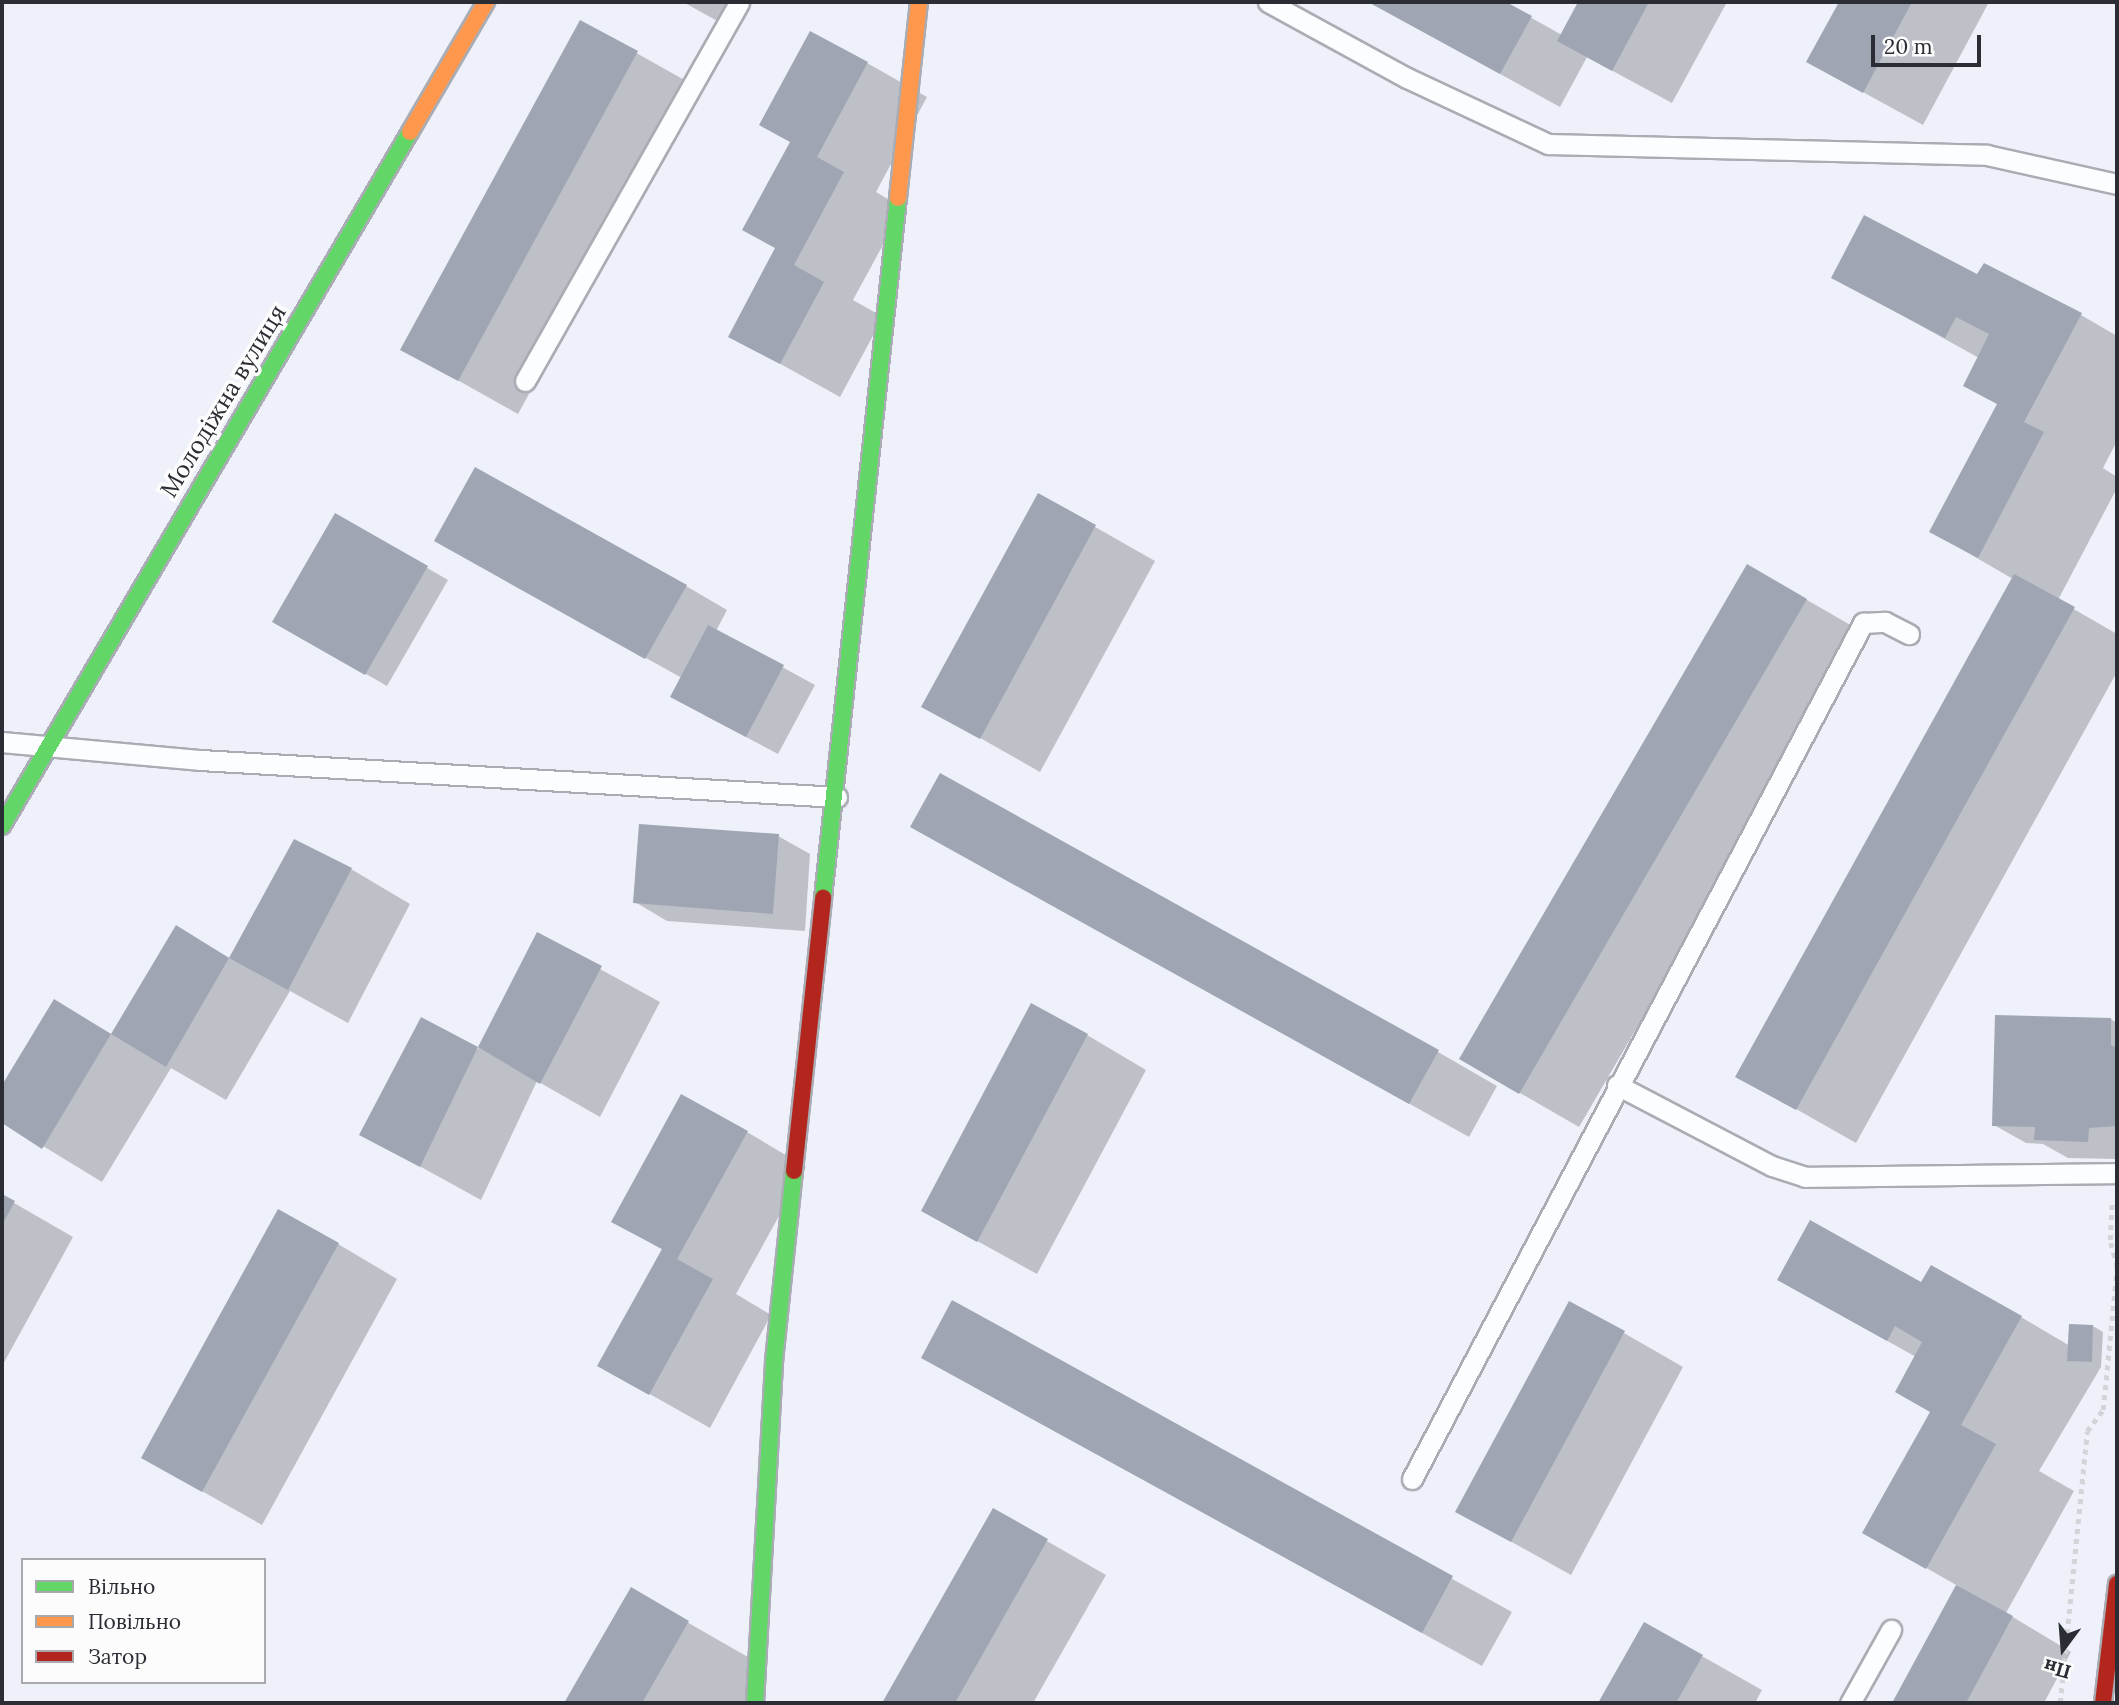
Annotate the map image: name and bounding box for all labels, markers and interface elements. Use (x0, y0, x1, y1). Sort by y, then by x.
scale bar (1874, 21, 1984, 65)
text: 20 m (1884, 33, 1933, 60)
street label: Молодіжна вулиця (154, 299, 292, 503)
legend (21, 1558, 266, 1684)
text: Вільно (88, 1573, 155, 1600)
text: Повільно (88, 1608, 181, 1635)
north arrow (2028, 1614, 2098, 1684)
text: Затор (88, 1643, 147, 1670)
text: Пн (2041, 1654, 2074, 1685)

